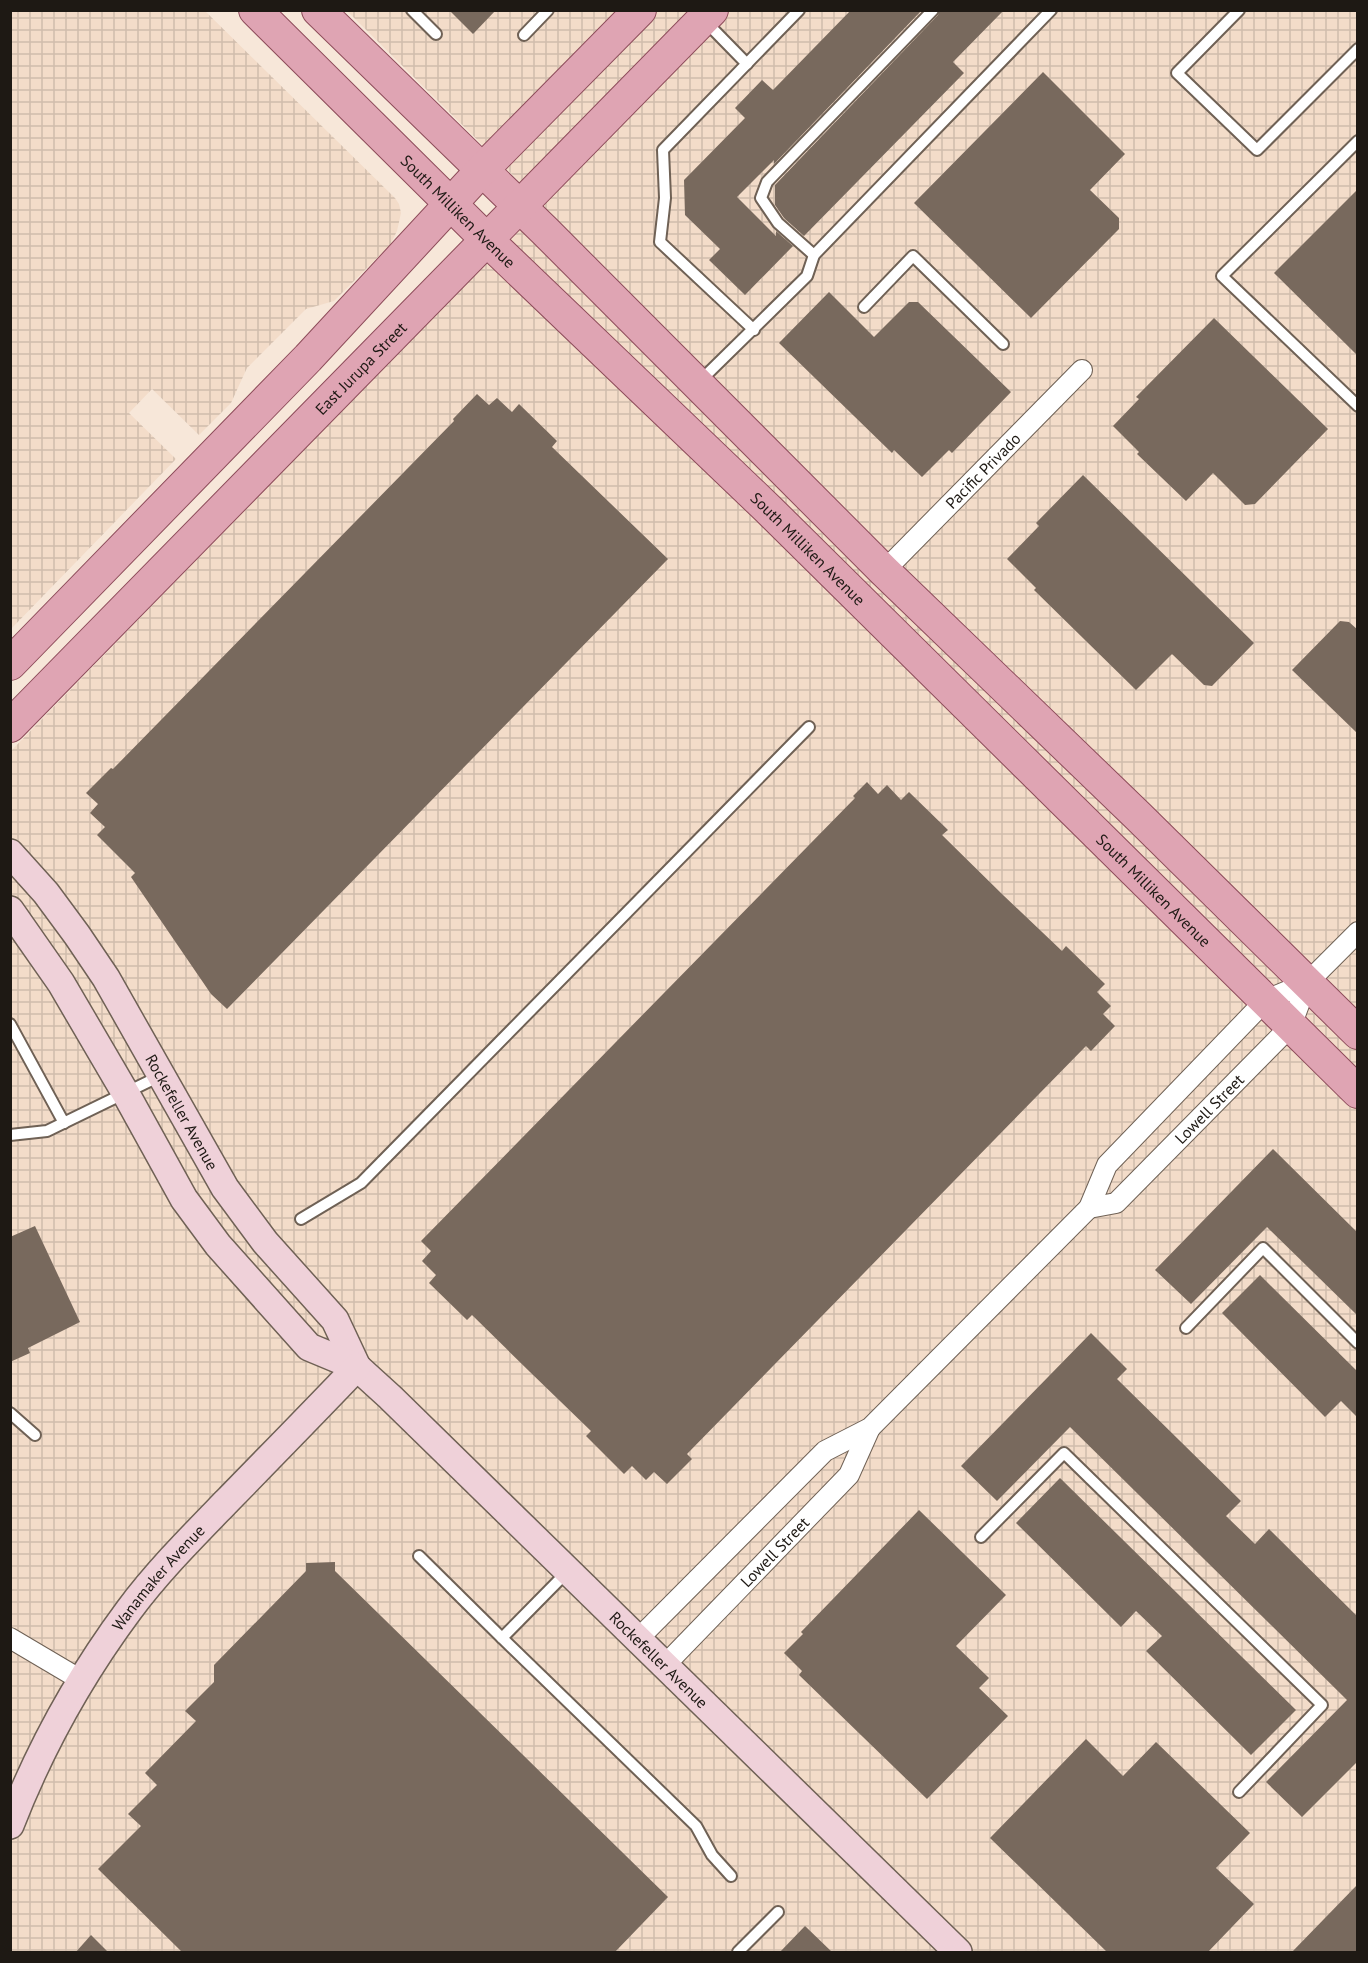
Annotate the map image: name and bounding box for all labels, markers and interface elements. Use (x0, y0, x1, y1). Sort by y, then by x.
street label: South Milliken Avenue (397, 150, 520, 272)
street label: East Jurupa Street (311, 317, 411, 419)
street label: Pacific Privado (941, 428, 1025, 513)
street label: South Milliken Avenue (747, 488, 870, 609)
street label: South Milliken Avenue (1092, 829, 1215, 951)
street label: Rockefeller Avenue (141, 1051, 223, 1174)
street label: Lowell Street (1170, 1069, 1248, 1148)
street label: Lowell Street (736, 1512, 814, 1591)
street label: Wanamaker Avenue (107, 1520, 209, 1634)
street label: Rockefeller Avenue (605, 1607, 712, 1712)

